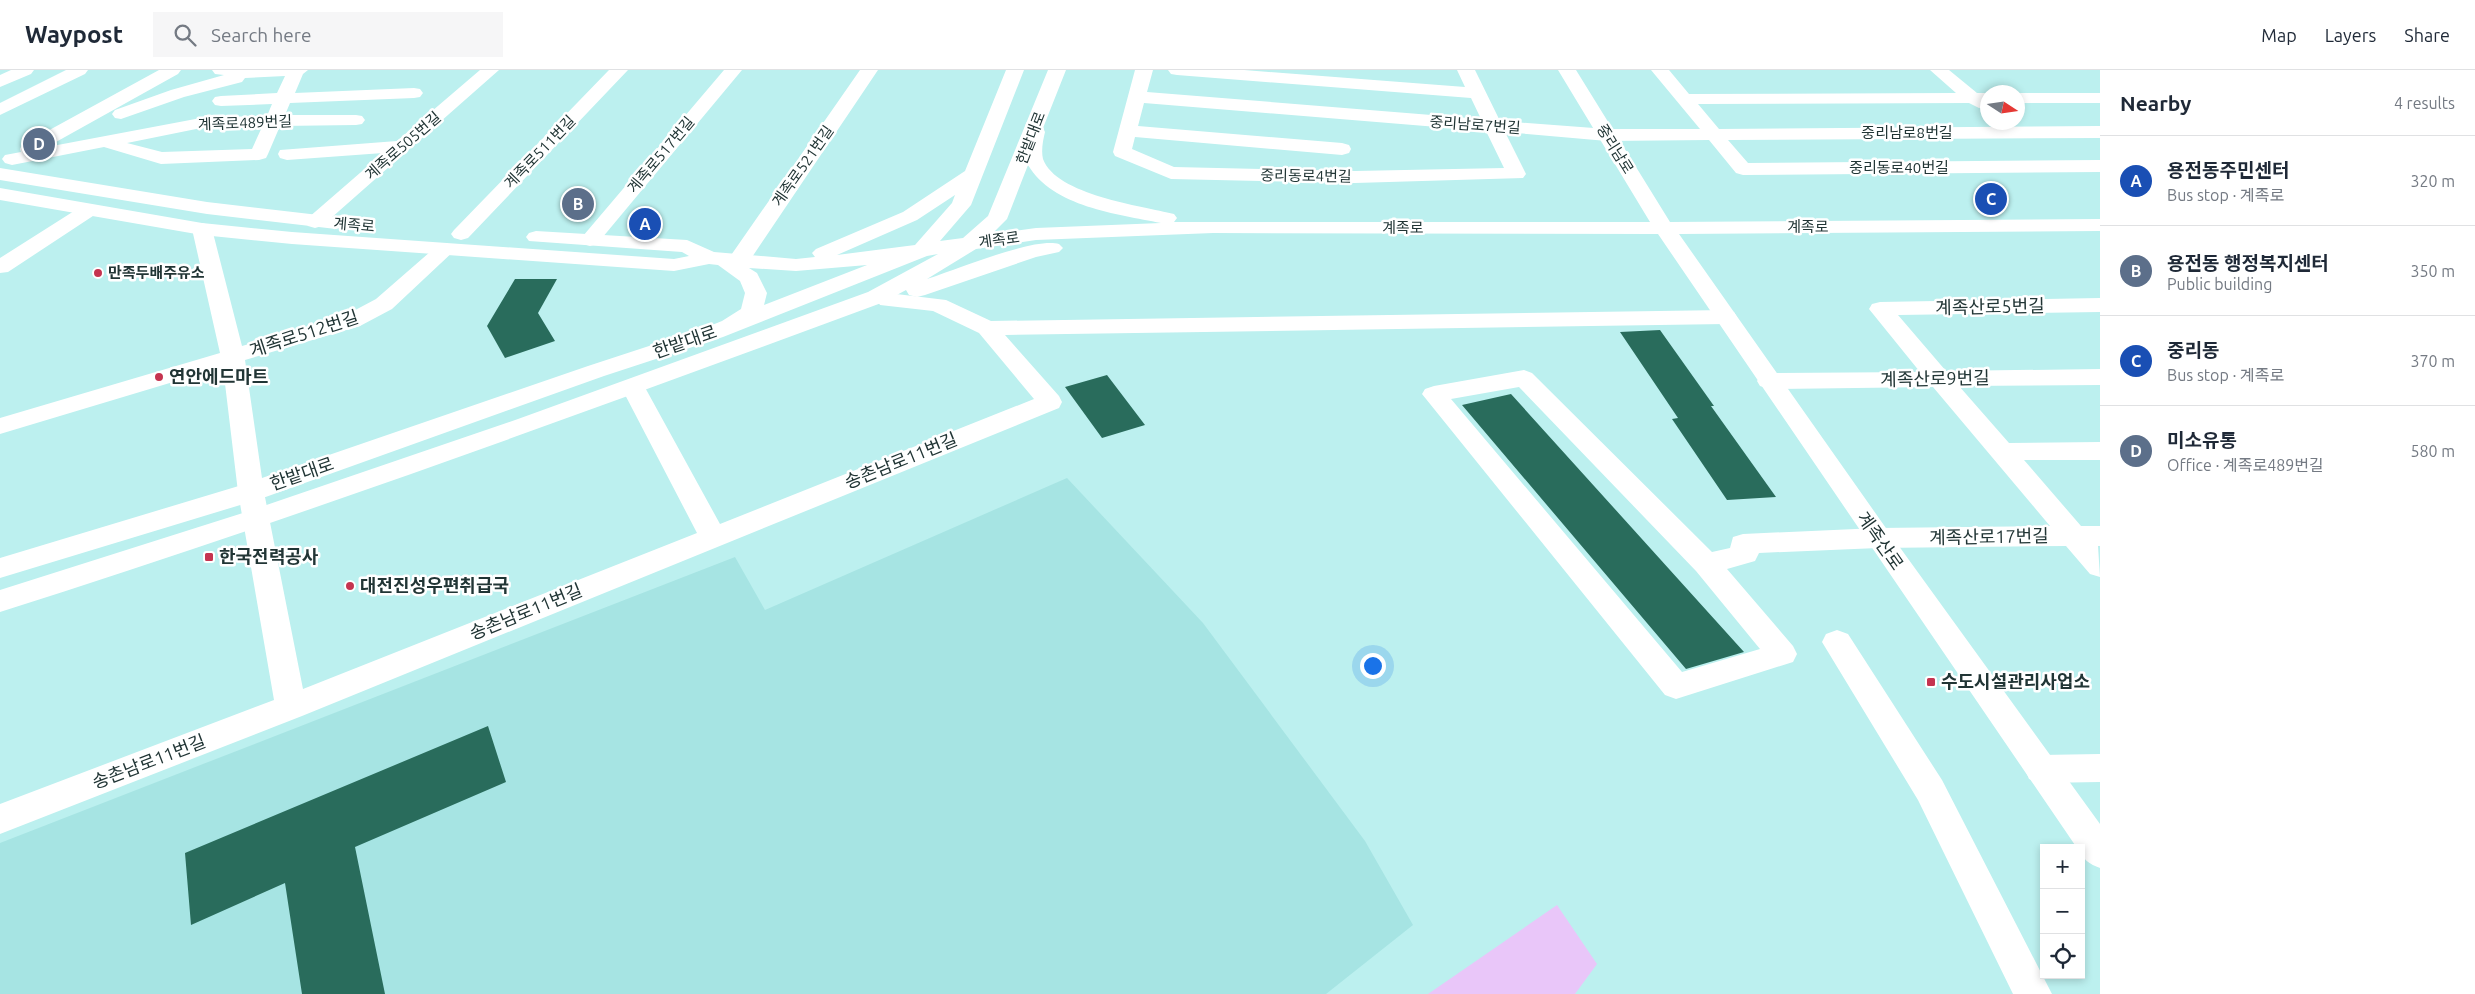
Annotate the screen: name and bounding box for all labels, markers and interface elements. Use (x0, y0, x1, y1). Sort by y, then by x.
search box (153, 12, 503, 57)
text: Waypost (25, 21, 123, 48)
icon: search (171, 21, 199, 49)
text: Search here (211, 24, 311, 46)
text: Map (2261, 25, 2297, 45)
text: Layers (2325, 25, 2376, 45)
text: Share (2404, 25, 2450, 45)
north arrow (1980, 85, 2025, 130)
text: Nearby (2120, 91, 2191, 115)
text: 4 results (2394, 94, 2455, 112)
street label: 계족로505번길 (361, 108, 444, 183)
street label: 한밭대로 (1013, 109, 1048, 167)
street label: 계족로489번길 (198, 112, 292, 133)
street label: 계족로511번길 (501, 112, 579, 192)
street label: 계족로517번길 (624, 113, 697, 196)
street label: 중리남로7번길 (1429, 113, 1521, 136)
street label: 중리남로 (1594, 121, 1637, 177)
street label: 계족로521번길 (769, 122, 837, 209)
street label: 중리남로8번길 (1861, 124, 1953, 141)
pin: D (23, 125, 55, 163)
street label: 중리동로40번길 (1849, 159, 1949, 176)
text: 용전동주민센터 (2167, 159, 2289, 181)
street label: 중리동로4번길 (1260, 166, 1352, 185)
text: A (2130, 172, 2142, 190)
text: 320 m (2410, 172, 2455, 190)
pin: C (1975, 180, 2007, 218)
pin: B (562, 185, 594, 223)
text: Bus stop · 계족로 (2167, 186, 2284, 204)
pin: A (629, 205, 661, 243)
street label: 계족로 (333, 214, 375, 235)
street label: 계족로 (1787, 218, 1829, 235)
street label: 계족로 (1382, 219, 1424, 236)
street label: 계족로 (977, 228, 1021, 251)
text: 용전동 행정복지센터 (2167, 252, 2329, 274)
text: B (2131, 262, 2141, 280)
text: 350 m (2410, 262, 2455, 280)
place label: 만족두배주유소 (108, 264, 205, 281)
marker: 만족두배주유소 (92, 267, 104, 279)
text: Public building (2167, 275, 2272, 293)
street label: 계족산로5번길 (1935, 295, 2045, 317)
street label: 계족로512번길 (247, 306, 361, 360)
street label: 한밭대로 (650, 321, 719, 361)
text: 중리동 (2167, 339, 2219, 361)
text: C (2131, 352, 2141, 370)
text: 370 m (2410, 352, 2455, 370)
place label: 연안에드마트 (169, 366, 268, 386)
text: Bus stop · 계족로 (2167, 366, 2284, 384)
street label: 계족산로9번길 (1880, 367, 1990, 389)
marker: 연안에드마트 (153, 371, 165, 383)
street label: 송촌남로11번길 (841, 428, 960, 492)
text: 미소유통 (2167, 429, 2237, 451)
text: D (2130, 442, 2142, 460)
text: 580 m (2410, 442, 2455, 460)
street label: 한밭대로 (267, 453, 336, 493)
text: Office · 계족로489번길 (2167, 456, 2324, 474)
street label: 계족산로 (1854, 508, 1908, 573)
street label: 계족산로17번길 (1929, 525, 2049, 547)
place label: 한국전력공사 (219, 546, 319, 566)
marker: 한국전력공사 (203, 551, 215, 563)
place label: 대전진성우편취급국 (360, 575, 509, 595)
street label: 송촌남로11번길 (466, 579, 585, 643)
marker: 대전진성우편취급국 (344, 580, 356, 592)
your location (1360, 653, 1386, 679)
place label: 수도시설관리사업소 (1941, 671, 2090, 691)
marker: 수도시설관리사업소 (1925, 676, 1937, 688)
street label: 송촌남로11번길 (89, 730, 208, 792)
map controls (2040, 844, 2085, 979)
button: + (2040, 844, 2085, 889)
button: − (2040, 889, 2085, 934)
button: locate (2040, 934, 2085, 979)

